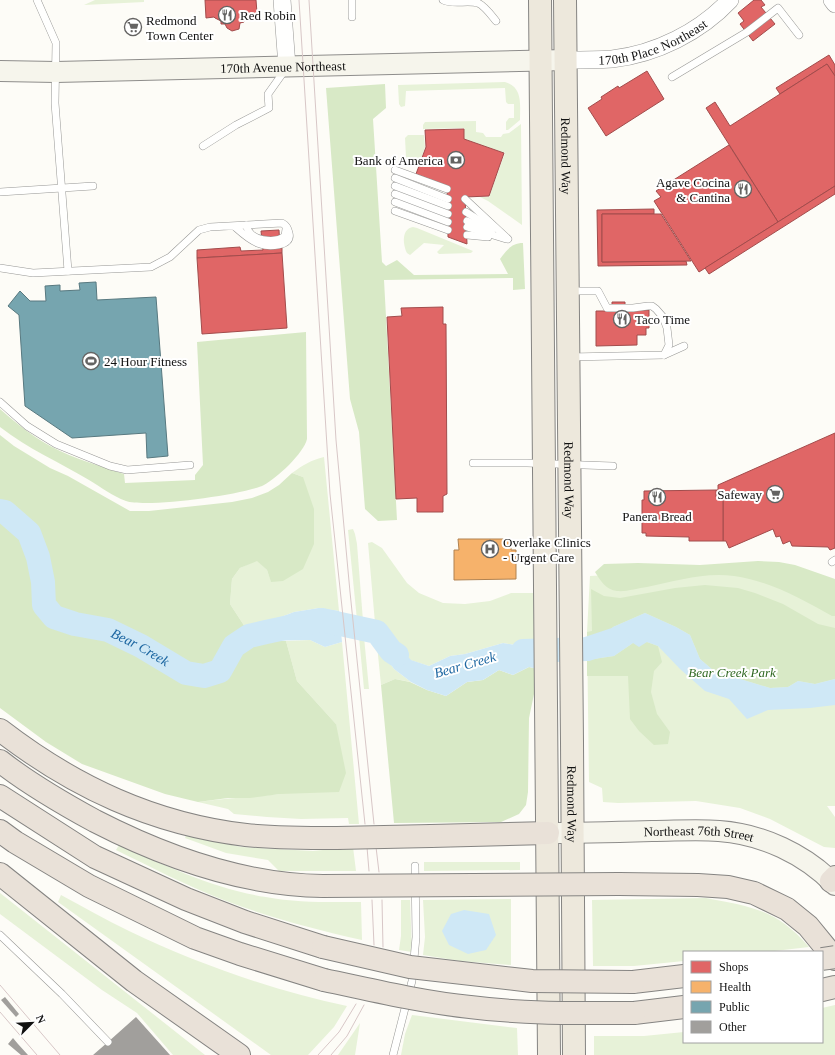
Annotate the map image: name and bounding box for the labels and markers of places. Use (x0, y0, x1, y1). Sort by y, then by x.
restaurant icon: Red Robin (217, 5, 237, 25)
place label: Red Robin (240, 8, 296, 23)
place label: Redmond Town Center (146, 13, 214, 43)
supermarket icon: Redmond Town Center (123, 17, 143, 37)
bank icon: Bank of America (446, 150, 466, 170)
place label: Bank of America (354, 153, 443, 168)
place label: Agave Cocina & Cantina (656, 175, 730, 205)
restaurant icon: Agave Cocina & Cantina (733, 179, 753, 199)
restaurant icon: Taco Time (612, 309, 632, 329)
place label: Taco Time (635, 312, 690, 327)
sports icon: 24 Hour Fitness (81, 351, 101, 371)
place label: 24 Hour Fitness (104, 354, 187, 369)
supermarket icon: Safeway (765, 484, 785, 504)
restaurant icon: Panera Bread (647, 487, 667, 507)
place label: Safeway (717, 487, 762, 502)
place label: Panera Bread (622, 509, 692, 524)
place label: Overlake Clinics - Urgent Care (503, 535, 591, 565)
hospital icon: Overlake Clinics - Urgent Care (480, 539, 500, 559)

